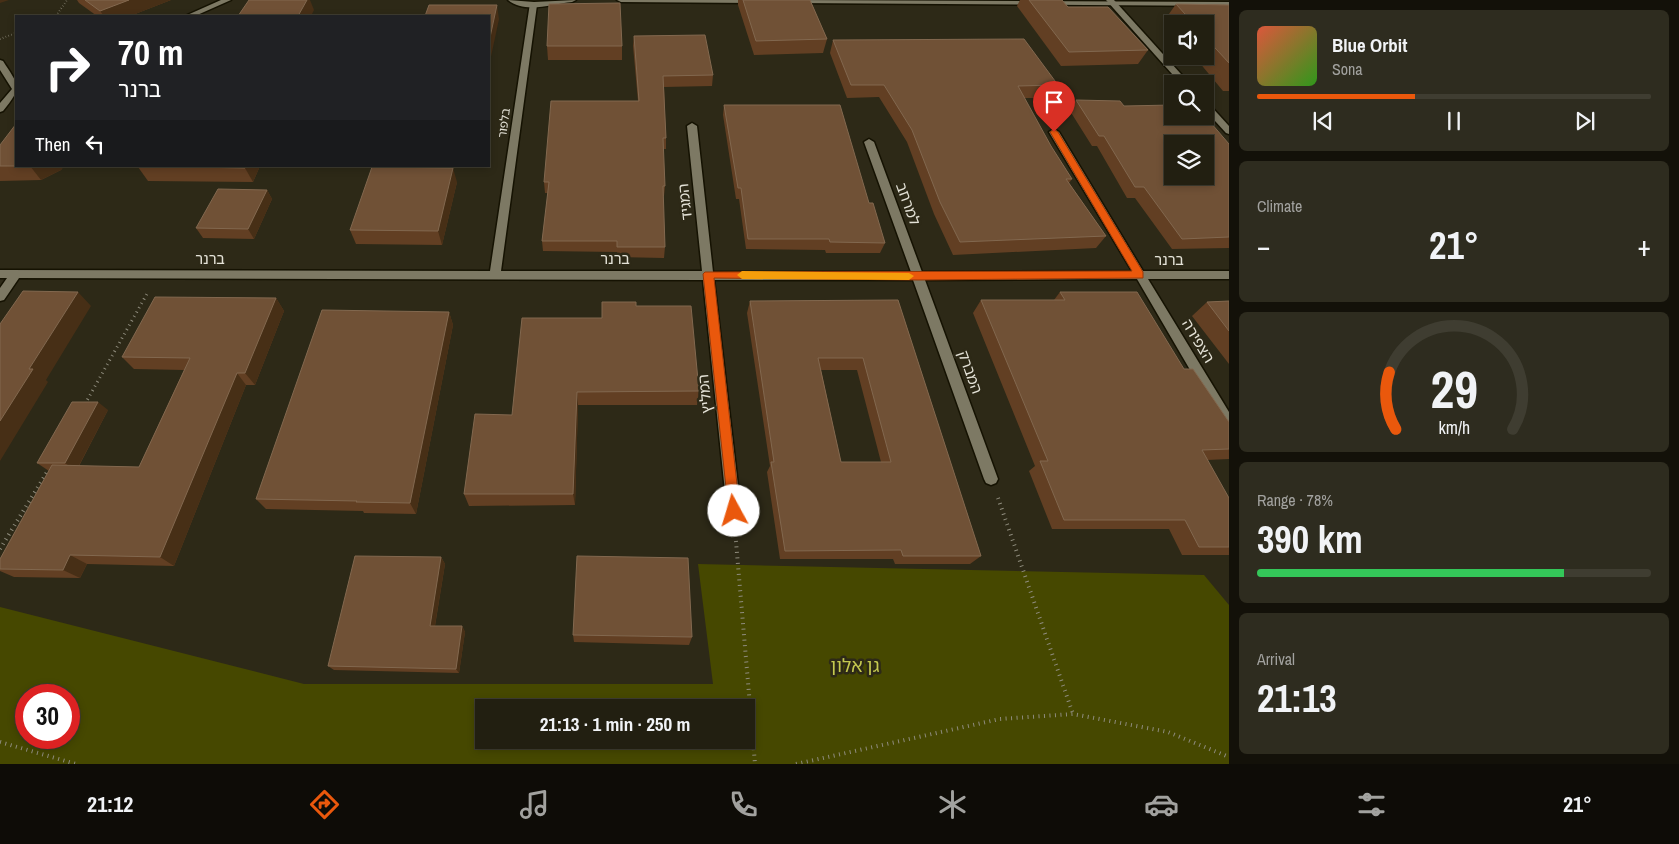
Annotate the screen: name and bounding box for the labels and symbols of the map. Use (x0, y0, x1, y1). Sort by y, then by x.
pin (1033, 81, 1075, 132)
street label: בלפור (494, 107, 514, 139)
street label: למרחב (891, 180, 926, 228)
street label: המגיד (672, 183, 697, 222)
street label: ברנר (195, 248, 225, 269)
street label: ברנר (600, 248, 630, 269)
street label: ברנר (1154, 249, 1184, 270)
street label: הצפירה (1177, 315, 1220, 367)
street label: המברק (953, 347, 988, 396)
street label: המליץ (692, 373, 717, 415)
position arrow (707, 484, 759, 536)
park label: גן אלון (831, 653, 880, 678)
speed limit sign: 30 (15, 684, 80, 749)

